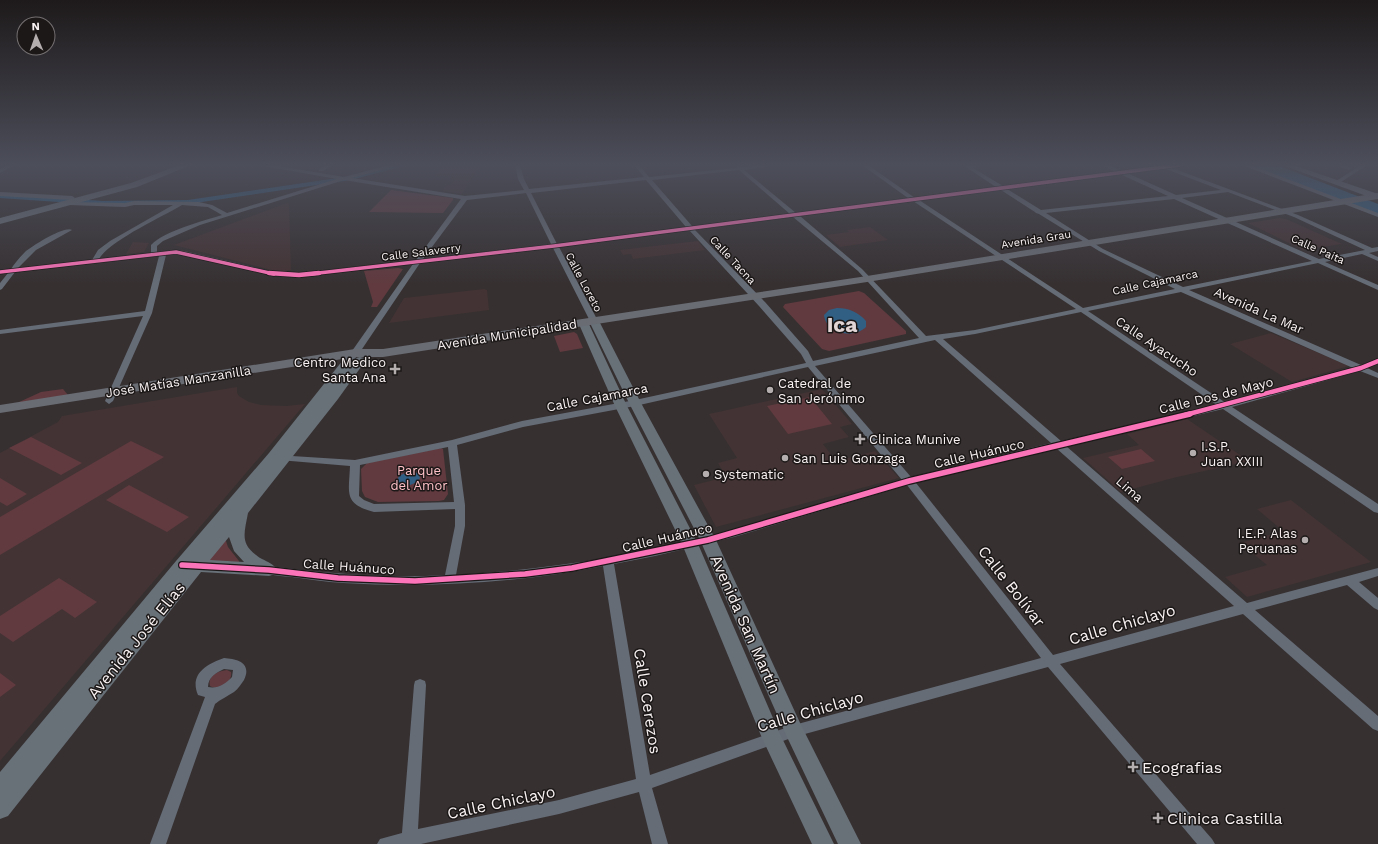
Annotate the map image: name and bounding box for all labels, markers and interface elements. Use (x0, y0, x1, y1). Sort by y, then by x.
north arrow (16, 16, 56, 56)
text: N (31, 20, 40, 33)
street label: Avenida Grau (1000, 228, 1072, 251)
street label: Calle Paita (1289, 232, 1347, 267)
street label: Calle Tacna (707, 234, 758, 287)
street label: Calle Salaverry (381, 241, 462, 264)
street label: Calle Loreto (562, 250, 605, 314)
street label: Calle Cajamarca (1111, 267, 1199, 298)
street label: Avenida La Mar (1212, 284, 1306, 337)
district label: Ica (827, 312, 858, 337)
street label: Calle Ayacucho (1113, 313, 1201, 380)
street label: Avenida Municipalidad (436, 316, 578, 353)
place label: Centro Medico Santa Ana (294, 355, 387, 385)
street label: José Matías Manzanilla (104, 362, 253, 400)
marker: Centro Medico Santa Ana (389, 363, 401, 375)
street label: Calle Dos de Mayo (1157, 374, 1275, 417)
place label: Catedral de San Jerónimo (778, 376, 865, 406)
street label: Calle Cajamarca (545, 380, 650, 415)
marker: Catedral de San Jerónimo (765, 385, 775, 395)
place label: Clinica Munive (869, 432, 960, 447)
marker: Clinica Munive (854, 433, 866, 445)
street label: Calle Huánuco (933, 436, 1026, 471)
place label: I.S.P. Juan XXIII (1201, 439, 1263, 469)
marker: I.S.P. Juan XXIII (1188, 448, 1198, 458)
place label: San Luis Gonzaga (793, 451, 906, 466)
marker: San Luis Gonzaga (780, 453, 790, 463)
park label: Parque del Amor (390, 463, 448, 493)
place label: Systematic (714, 467, 784, 482)
marker: Systematic (701, 469, 711, 479)
street label: Lima (1113, 474, 1147, 506)
street label: Calle Huánuco (621, 520, 714, 555)
place label: I.E.P. Alas Peruanas (1237, 526, 1297, 556)
marker: I.E.P. Alas Peruanas (1300, 535, 1310, 545)
street label: Calle Bolívar (974, 542, 1049, 631)
street label: Avenida San Martín (706, 552, 785, 697)
street label: Calle Huánuco (302, 556, 396, 577)
street label: Avenida José Elías (84, 578, 189, 702)
street label: Calle Chiclayo (1067, 600, 1178, 649)
street label: Calle Cerezos (630, 647, 665, 755)
street label: Calle Chiclayo (755, 687, 866, 736)
place label: Ecografias (1142, 758, 1222, 777)
marker: Ecografias (1127, 761, 1139, 773)
street label: Calle Chiclayo (445, 782, 557, 823)
place label: Clinica Castilla (1167, 809, 1283, 828)
marker: Clinica Castilla (1152, 812, 1164, 824)

